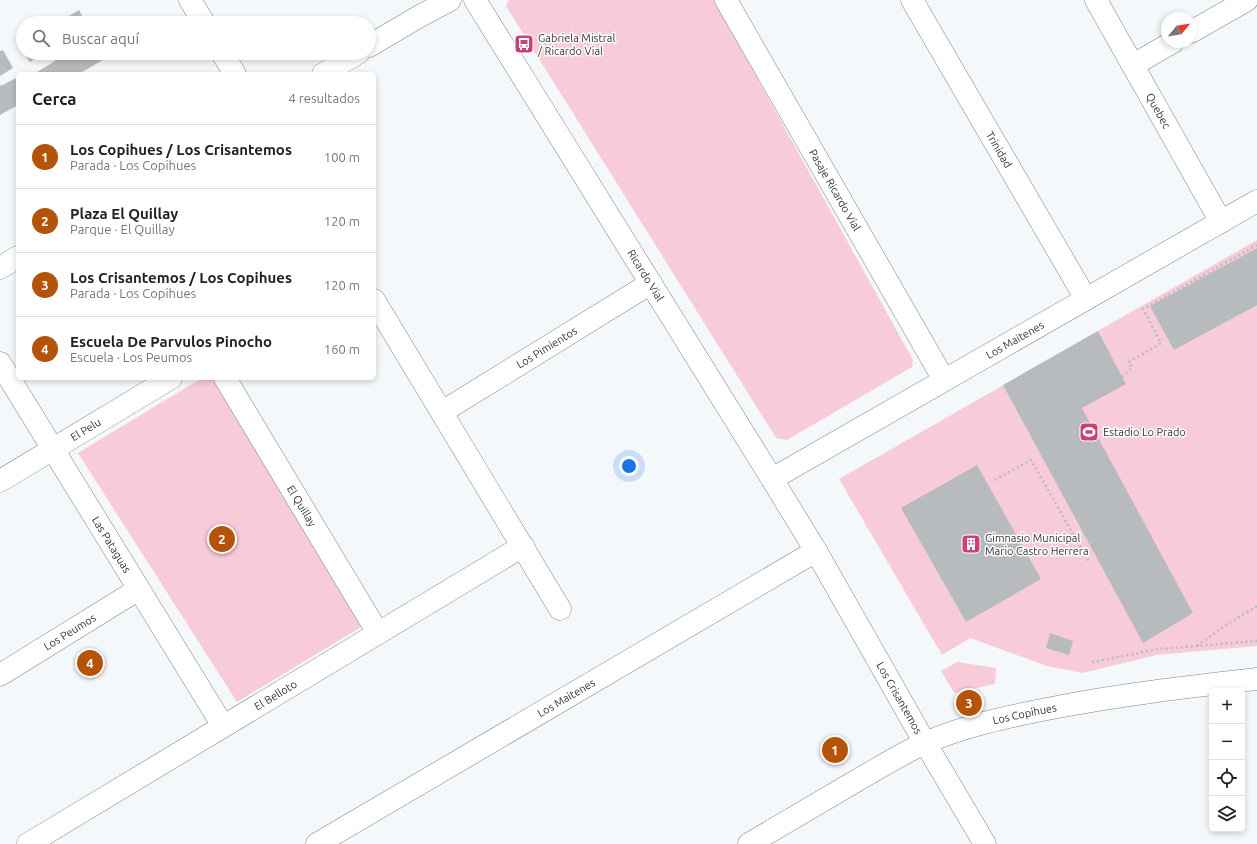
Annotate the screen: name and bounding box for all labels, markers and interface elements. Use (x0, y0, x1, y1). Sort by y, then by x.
north arrow (1161, 12, 1197, 48)
search box (16, 16, 376, 60)
icon: search (30, 27, 52, 49)
text: Buscar aquí (62, 30, 139, 47)
place label: Gabriela Mistral / Ricardo Vial (537, 32, 616, 57)
bus stop icon: Gabriela Mistral / Ricardo Vial (513, 33, 535, 55)
text: Cerca (32, 89, 77, 108)
text: 4 resultados (289, 91, 360, 105)
street label: Quebec (1144, 91, 1173, 130)
street label: Trinidad (984, 129, 1014, 170)
text: Los Copihues / Los Crisantemos (70, 141, 292, 158)
street label: Pasaje Ricardo Vial (807, 147, 863, 233)
text: 1 (41, 150, 49, 164)
text: 100 m (324, 150, 360, 164)
text: Parada · Los Copihues (70, 158, 196, 172)
text: Plaza El Quillay (70, 205, 178, 222)
text: 2 (41, 214, 49, 228)
text: 120 m (324, 214, 360, 228)
text: Parque · El Quillay (70, 222, 175, 236)
street label: Ricardo Vial (625, 247, 666, 303)
text: Los Crisantemos / Los Copihues (70, 269, 292, 286)
text: 3 (41, 278, 49, 292)
text: 120 m (324, 278, 360, 292)
text: Parada · Los Copihues (70, 286, 196, 300)
street label: Los Maitenes (984, 318, 1046, 361)
street label: Los Pimientos (514, 324, 579, 371)
text: Escuela De Parvulos Pinocho (70, 333, 272, 350)
text: 4 (41, 342, 49, 356)
text: 160 m (324, 342, 360, 356)
text: Escuela · Los Peumos (70, 350, 192, 364)
street label: El Pelu (68, 416, 103, 443)
sports icon: Estadio Lo Prado (1078, 421, 1100, 443)
place label: Estadio Lo Prado (1103, 426, 1186, 438)
your location (619, 456, 639, 476)
street label: El Quillay (285, 483, 319, 529)
street label: Las Pataguas (90, 514, 133, 575)
pin: 2 (209, 524, 235, 554)
place label: Gimnasio Municipal Mario Castro Herrera (985, 532, 1089, 557)
building icon: Gimnasio Municipal Mario Castro Herrera (960, 533, 982, 555)
street label: Los Peumos (42, 611, 98, 652)
pin: 4 (77, 648, 103, 678)
street label: Los Crisantemos (874, 660, 925, 736)
street label: Los Maitenes (535, 676, 597, 719)
street label: El Belloto (252, 678, 299, 712)
pin: 3 (956, 688, 982, 718)
map controls (1209, 688, 1245, 832)
button: + (1209, 688, 1245, 724)
street label: Los Copihues (991, 701, 1058, 727)
button: − (1209, 724, 1245, 760)
pin: 1 (822, 735, 848, 765)
button: locate (1209, 760, 1245, 796)
button: layers (1209, 796, 1245, 832)

